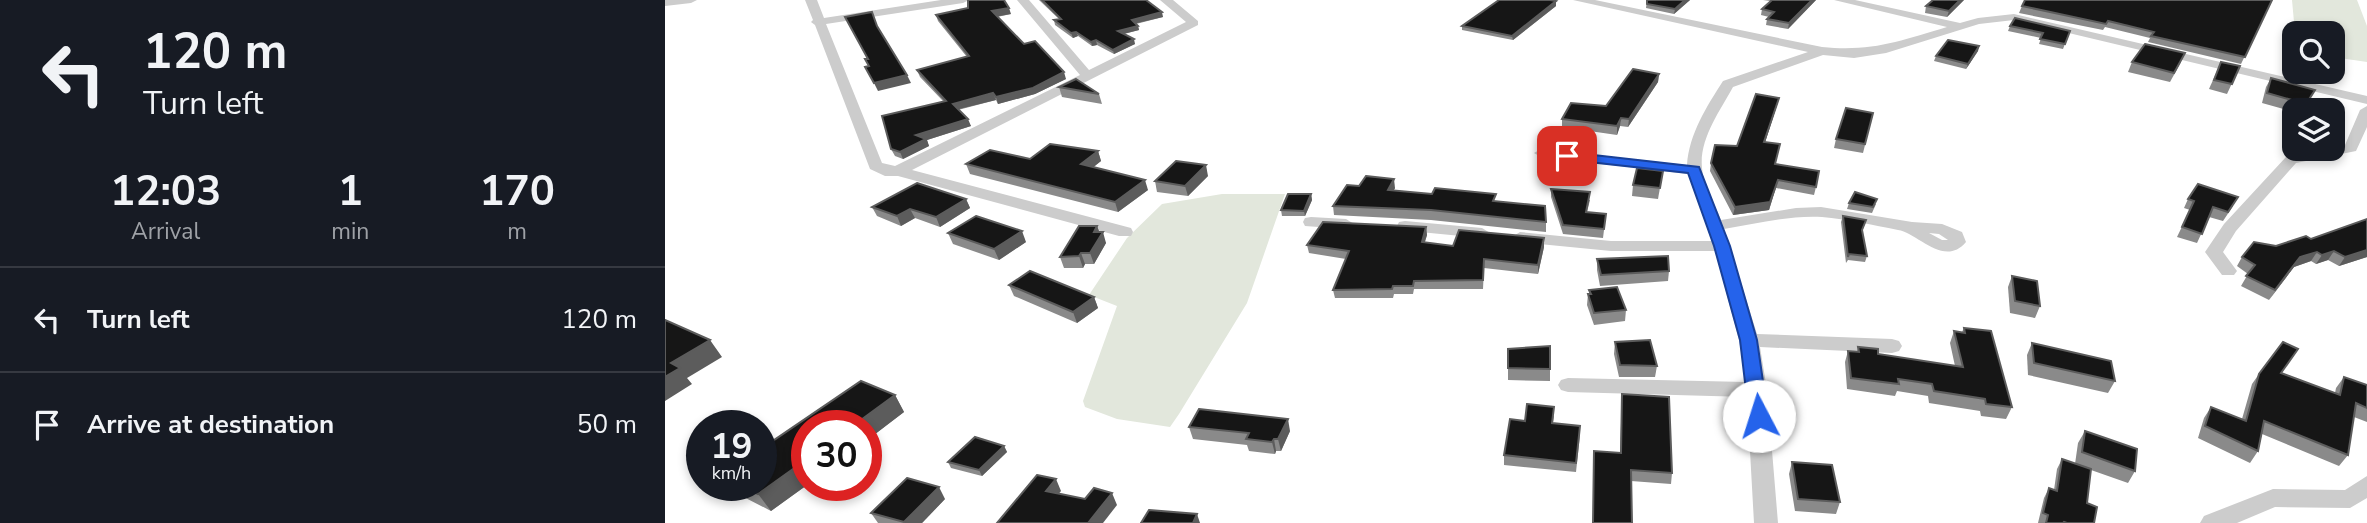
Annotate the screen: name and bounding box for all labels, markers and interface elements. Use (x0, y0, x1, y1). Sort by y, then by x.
text: 120 m (143, 18, 287, 85)
map controls (2282, 21, 2345, 161)
button: search (2282, 21, 2345, 84)
icon: left (28, 28, 119, 119)
text: Turn left (143, 82, 263, 125)
button: layers (2282, 98, 2345, 161)
pin (1537, 126, 1597, 186)
icon: arrive (1548, 137, 1586, 175)
text: 12:03 (110, 163, 221, 220)
text: 1 (338, 163, 363, 220)
text: 170 (479, 163, 555, 220)
text: Arrival (131, 216, 200, 247)
text: min (331, 216, 369, 247)
text: m (507, 216, 527, 247)
icon: left (28, 301, 66, 339)
text: Turn left (87, 302, 190, 337)
text: 120 m (561, 302, 637, 337)
position arrow (1722, 379, 1796, 453)
icon: arrive (28, 406, 66, 444)
text: Arrive at destination (87, 407, 334, 442)
text: 50 m (577, 407, 637, 442)
speed limit sign: 30 (791, 410, 882, 501)
text: 19 (710, 423, 753, 470)
text: km/h (712, 461, 751, 485)

